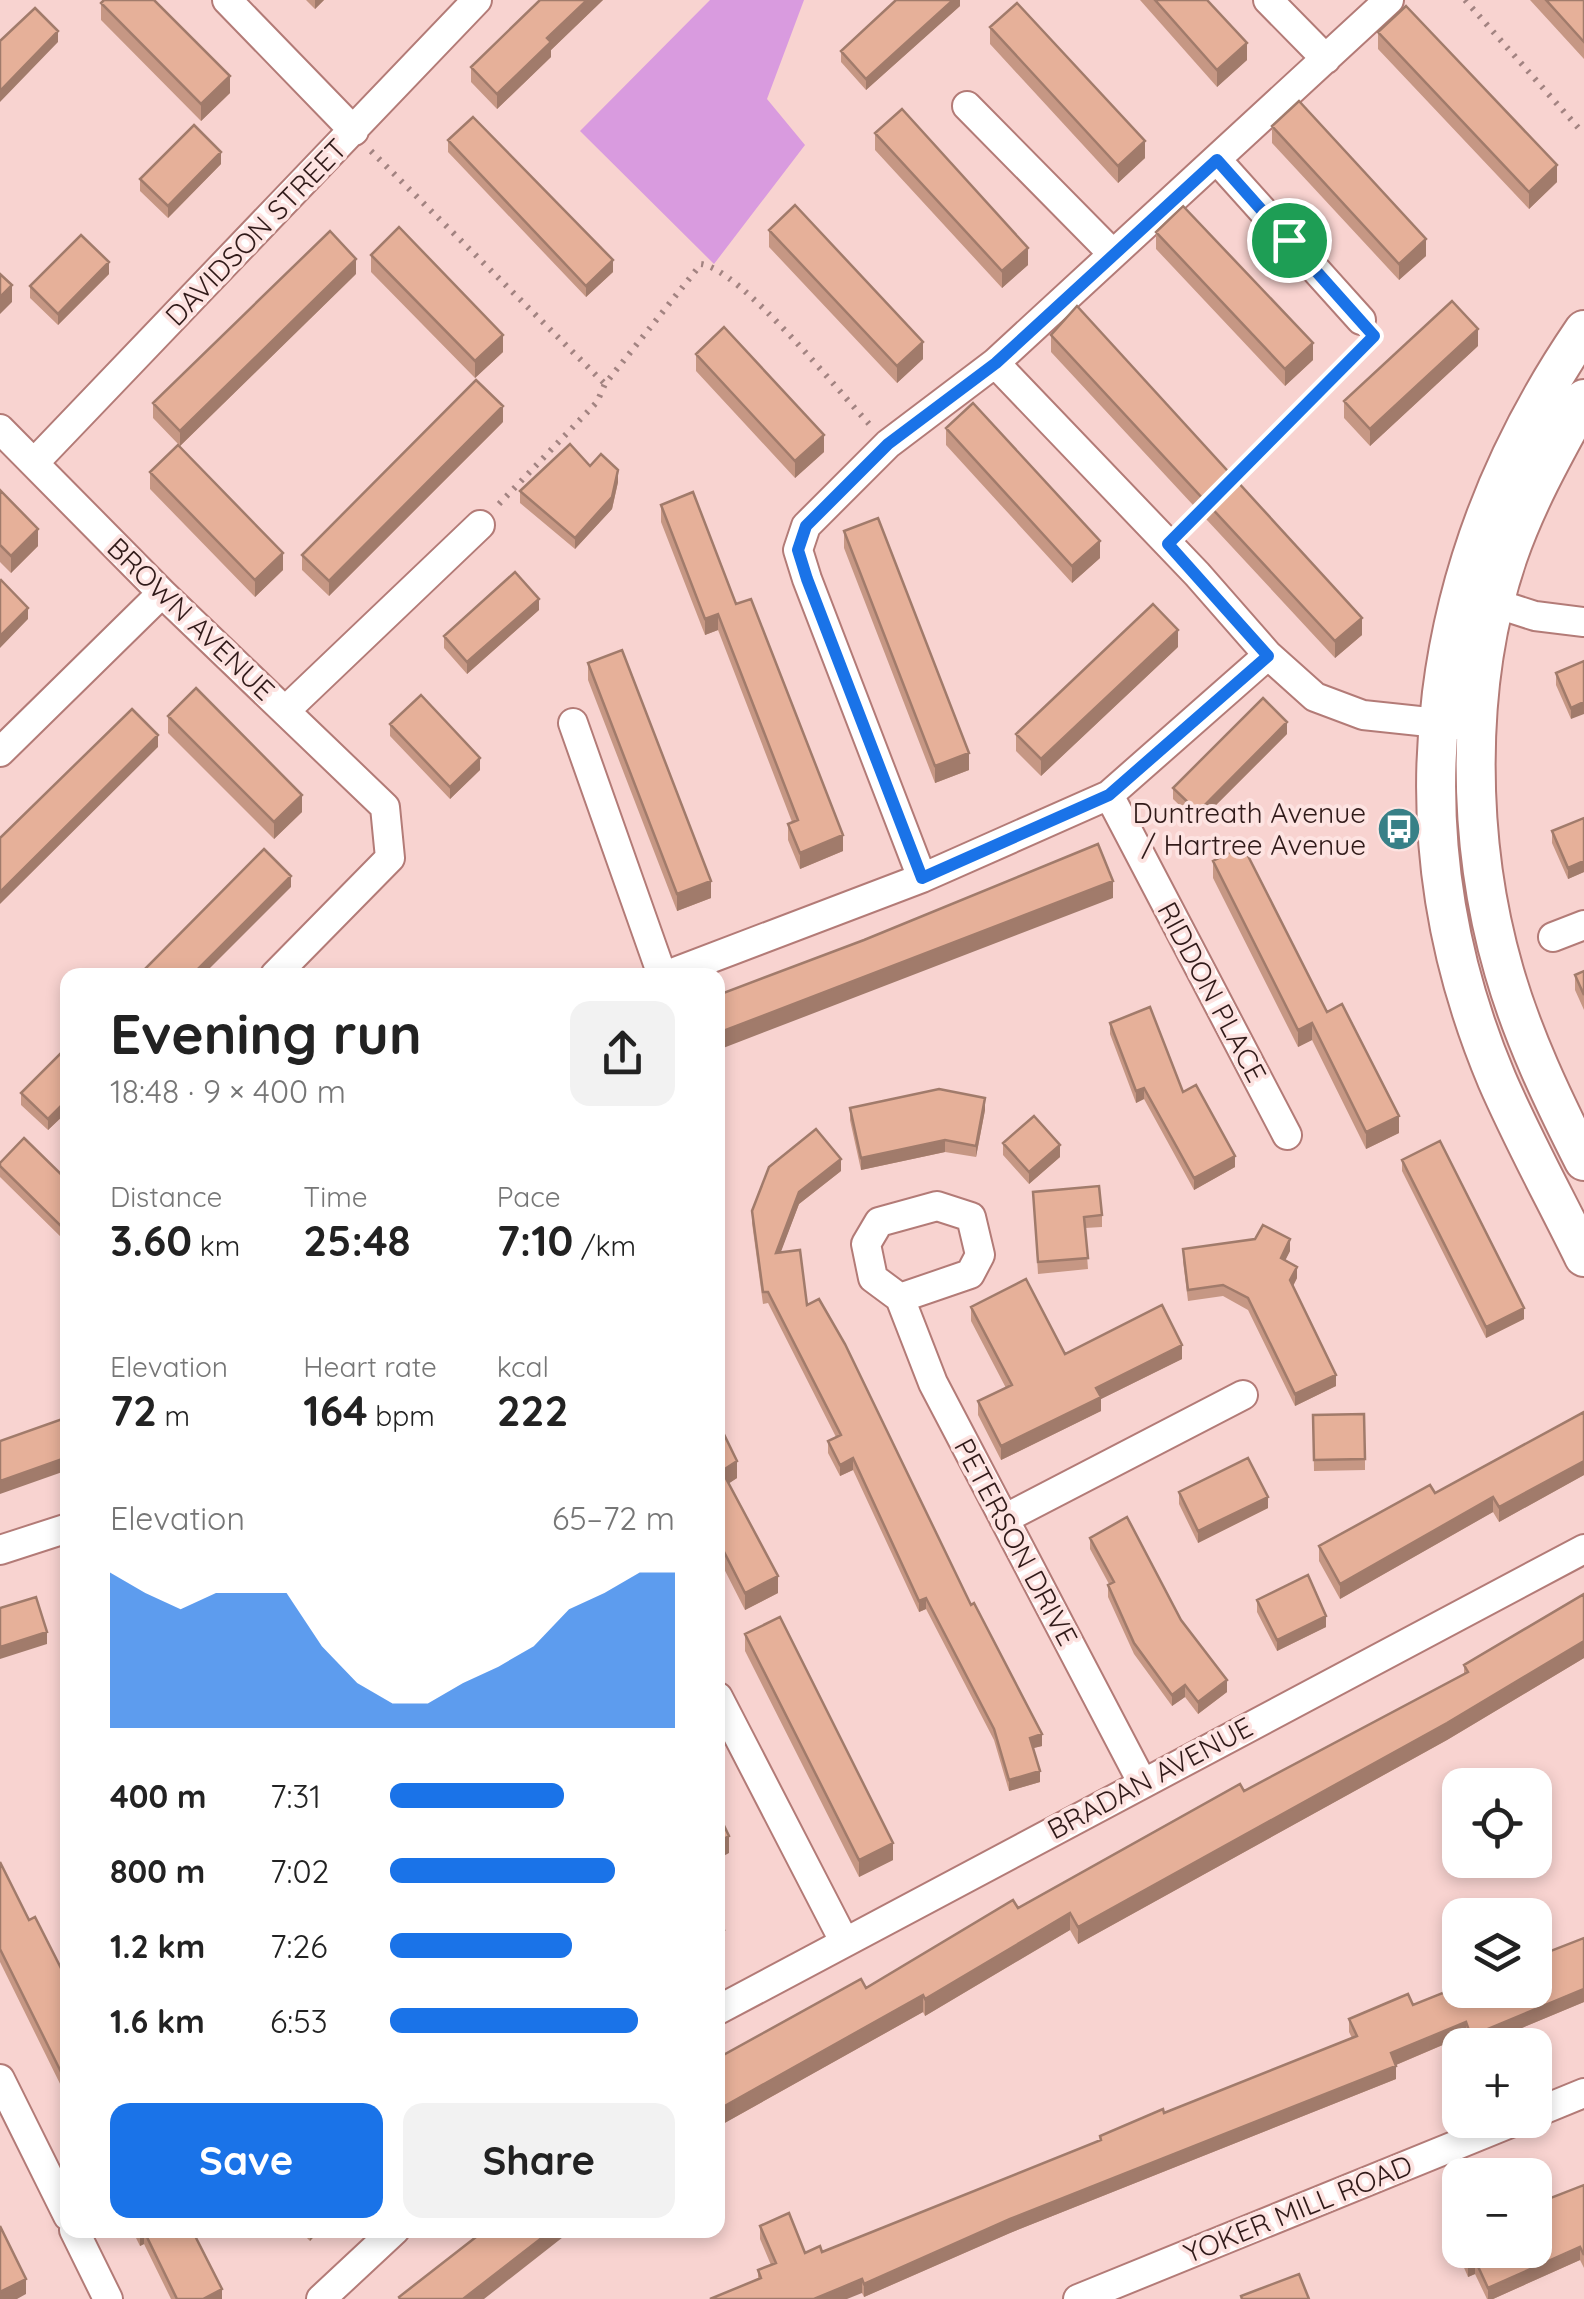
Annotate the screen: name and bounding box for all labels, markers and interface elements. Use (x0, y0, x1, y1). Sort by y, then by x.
street label: DAVIDSON STREET (157, 131, 354, 333)
pin (1247, 198, 1332, 283)
icon: arrive (1262, 213, 1317, 268)
street label: BROWN AVENUE (100, 530, 282, 707)
place label: Duntreath Avenue / Hartree Avenue (1132, 795, 1366, 862)
bus stop icon: Duntreath Avenue / Hartree Avenue (1376, 806, 1422, 852)
street label: RIDDON PLACE (1150, 896, 1275, 1088)
text: Evening run (110, 999, 422, 1068)
button: share (570, 1001, 675, 1106)
text: 18:48 · 9 × 400 m (110, 1071, 346, 1111)
text: Distance (110, 1179, 222, 1214)
text: Time (303, 1179, 368, 1214)
text: Pace (497, 1179, 561, 1214)
text: 3.60 (110, 1214, 192, 1267)
text: 25:48 (303, 1214, 411, 1267)
text: 7:10 (497, 1214, 573, 1267)
text: km (192, 1228, 240, 1263)
text: /km (573, 1228, 636, 1263)
text: Elevation (110, 1349, 228, 1384)
text: Heart rate (303, 1349, 437, 1384)
text: kcal (497, 1349, 549, 1384)
text: 72 (110, 1384, 157, 1437)
text: 164 (303, 1384, 368, 1437)
text: 222 (497, 1384, 568, 1437)
text: m (157, 1398, 190, 1433)
text: bpm (368, 1398, 435, 1433)
street label: PETERSON DRIVE (947, 1432, 1086, 1651)
text: Elevation (110, 1498, 245, 1538)
text: 65–72 m (552, 1498, 675, 1538)
street label: BRADAN AVENUE (1041, 1709, 1258, 1846)
map controls (1442, 1768, 1552, 2268)
button: locate (1442, 1768, 1552, 1878)
text: 400 m (110, 1776, 207, 1816)
text: 7:31 (270, 1776, 321, 1816)
text: 800 m (110, 1851, 205, 1891)
text: 7:02 (270, 1851, 329, 1891)
button: layers (1442, 1898, 1552, 2008)
text: 1.2 km (110, 1926, 205, 1966)
text: 7:26 (270, 1926, 327, 1966)
text: 1.6 km (110, 2001, 205, 2041)
text: 6:53 (270, 2001, 327, 2041)
button: + (1442, 2028, 1552, 2138)
button: Save (110, 2103, 383, 2218)
button: Share (403, 2103, 675, 2218)
street label: YOKER MILL ROAD (1179, 2147, 1417, 2270)
button: − (1442, 2158, 1552, 2268)

